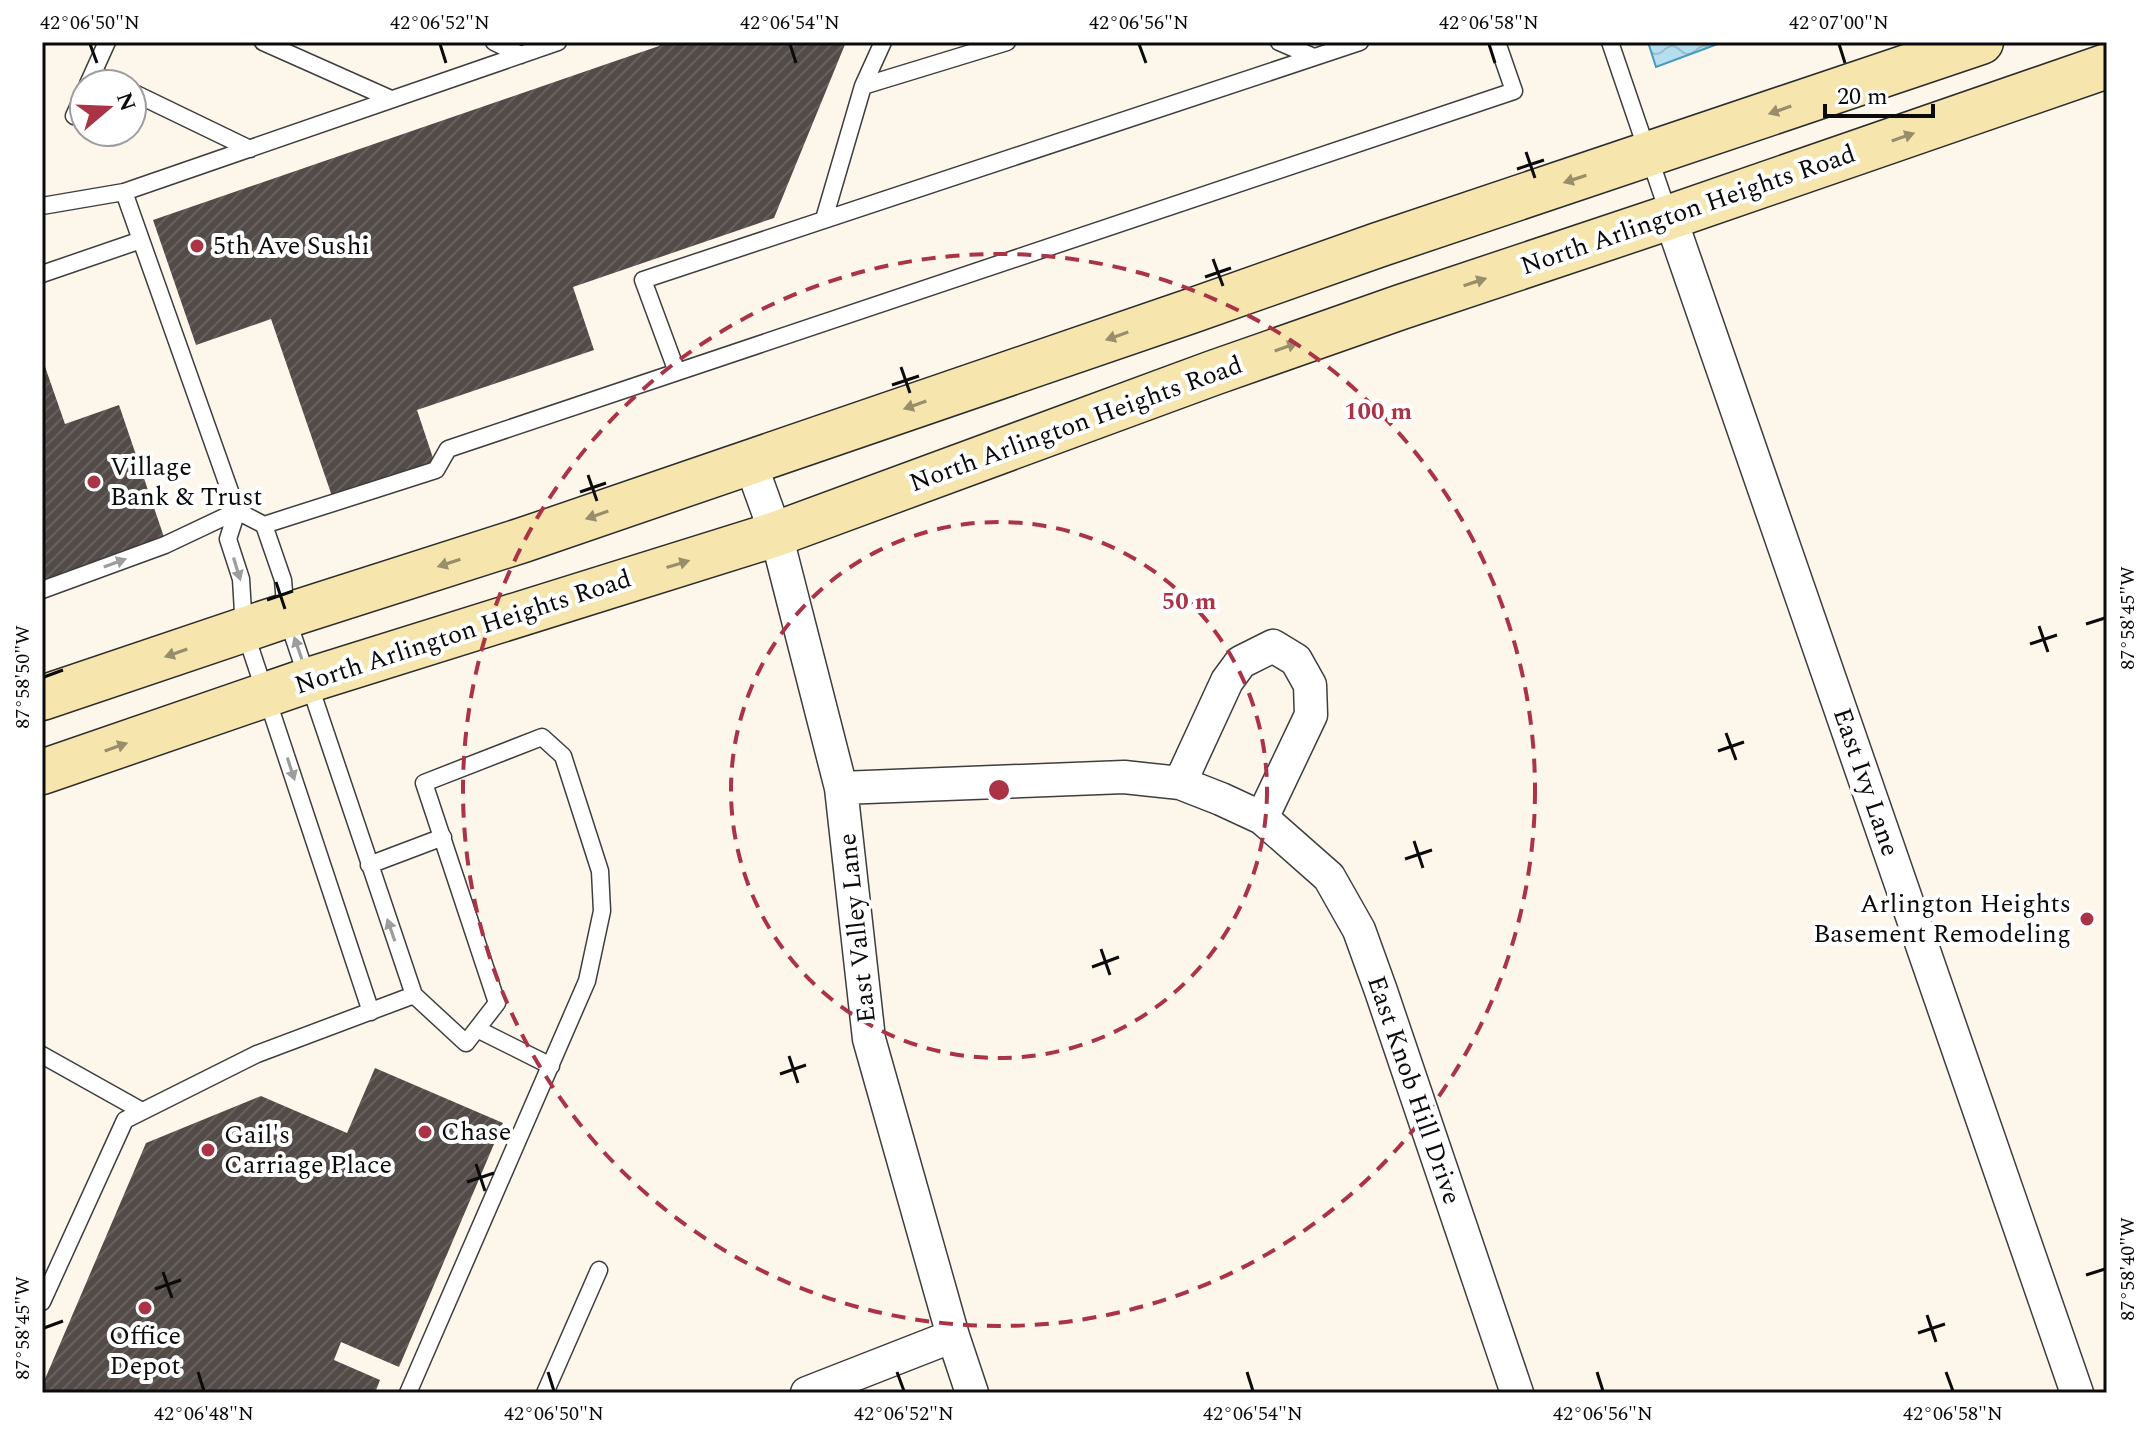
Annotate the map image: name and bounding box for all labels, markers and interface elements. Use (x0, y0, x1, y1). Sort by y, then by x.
text: 42°06'50"N (40, 8, 140, 38)
text: 42°06'52"N (390, 8, 490, 38)
text: 42°06'54"N (740, 8, 840, 38)
text: 42°06'56"N (1089, 8, 1189, 38)
text: 42°06'58"N (1439, 8, 1539, 38)
text: 42°07'00"N (1789, 8, 1889, 38)
north arrow (68, 68, 148, 148)
scale bar (1825, 68, 1933, 118)
text: 20 m (1837, 79, 1888, 115)
text: N (107, 88, 144, 116)
one-way arrow (1767, 105, 1791, 117)
one-way arrow (1891, 130, 1915, 142)
street label: North Arlington Heights Road (1515, 134, 1861, 286)
one-way arrow (1563, 173, 1587, 186)
place label: 5th Ave Sushi (213, 226, 370, 266)
marker: 5th Ave Sushi (188, 237, 206, 255)
one-way arrow (1463, 276, 1487, 288)
one-way arrow (1104, 331, 1128, 343)
one-way arrow (1274, 340, 1298, 353)
street label: North Arlington Heights Road (904, 345, 1248, 503)
text: 100 m (1344, 394, 1412, 430)
one-way arrow (902, 399, 926, 412)
place label: Village Bank & Trust (110, 447, 262, 517)
marker: Village Bank & Trust (85, 473, 103, 491)
one-way arrow (584, 509, 608, 521)
one-way arrow (103, 556, 127, 569)
one-way arrow (231, 557, 244, 581)
one-way arrow (437, 558, 461, 570)
one-way arrow (666, 558, 690, 570)
street label: North Arlington Heights Road (289, 559, 637, 705)
text: 87°58'45"W (2113, 566, 2143, 670)
text: 50 m (1162, 584, 1217, 620)
text: 87°58'50"W (8, 625, 38, 729)
one-way arrow (291, 635, 304, 659)
one-way arrow (164, 647, 188, 659)
street label: East Ivy Lane (1822, 702, 1910, 862)
one-way arrow (104, 740, 128, 752)
one-way arrow (286, 757, 298, 781)
centre of rings (985, 776, 1013, 804)
street label: East Valley Lane (827, 831, 887, 1025)
place label: Arlington Heights Basement Remodeling (1813, 884, 2071, 954)
marker: Arlington Heights Basement Remodeling (2078, 910, 2096, 928)
one-way arrow (385, 918, 397, 942)
street label: East Knob Hill Drive (1356, 970, 1472, 1210)
place label: Chase (441, 1112, 511, 1152)
place label: Gail's Carriage Place (224, 1115, 392, 1185)
marker: Chase (416, 1123, 434, 1141)
marker: Gail's Carriage Place (199, 1141, 217, 1159)
text: 87°58'40"W (2113, 1217, 2143, 1321)
text: 87°58'45"W (8, 1276, 38, 1380)
marker: Office Depot (136, 1299, 154, 1317)
place label: Office Depot (109, 1316, 181, 1386)
text: 42°06'48"N (154, 1399, 254, 1429)
text: 42°06'50"N (504, 1399, 604, 1429)
text: 42°06'52"N (854, 1399, 954, 1429)
text: 42°06'54"N (1203, 1399, 1303, 1429)
text: 42°06'56"N (1553, 1399, 1653, 1429)
text: 42°06'58"N (1903, 1399, 2003, 1429)

